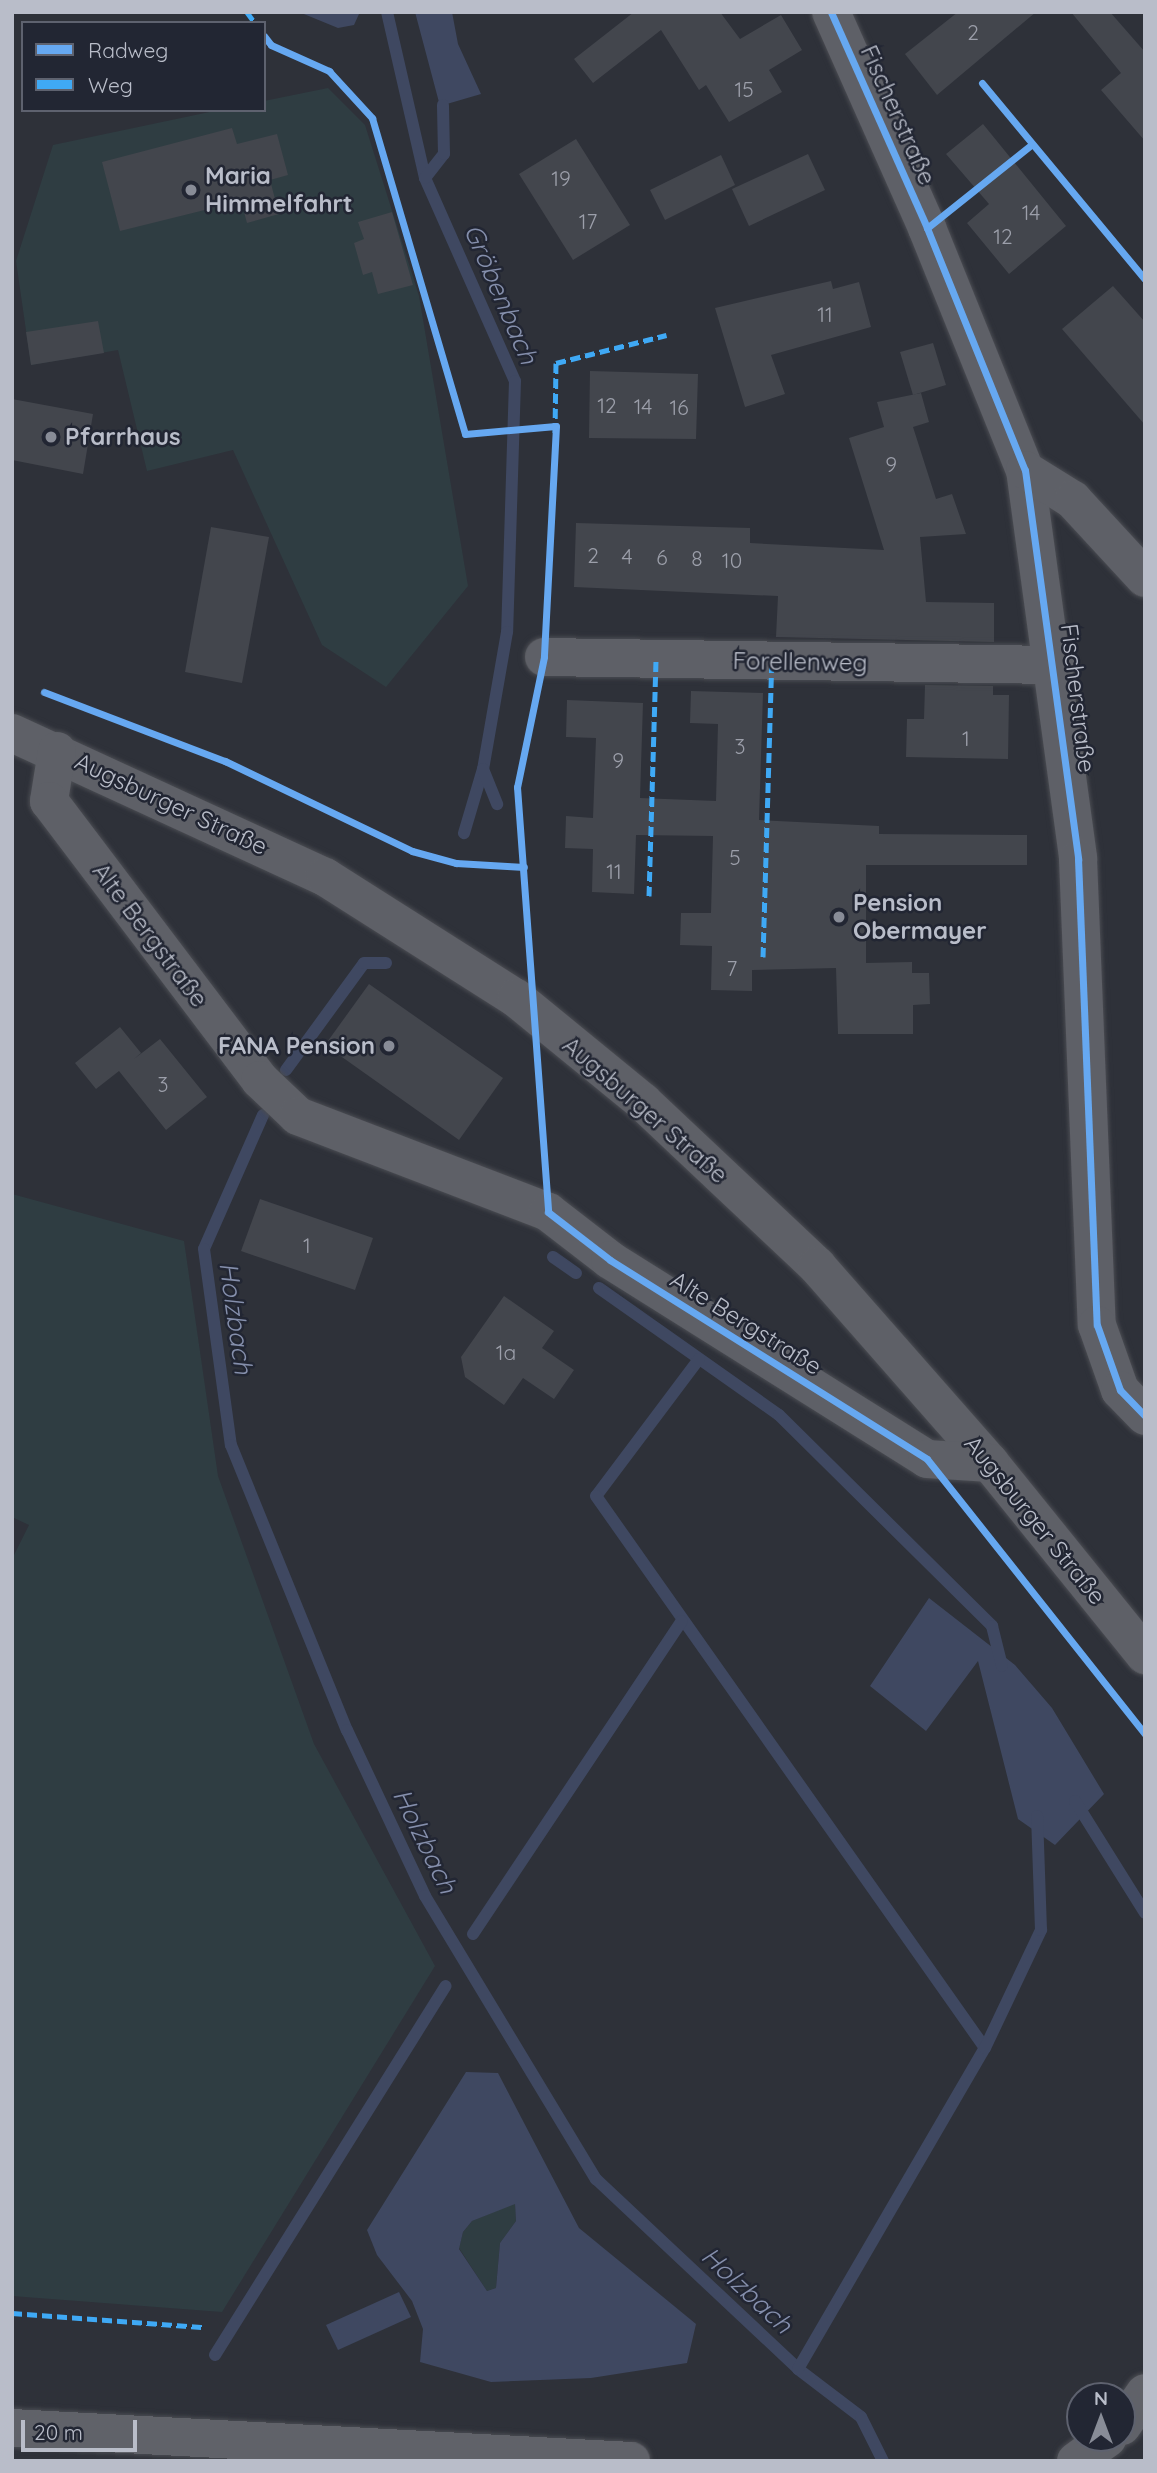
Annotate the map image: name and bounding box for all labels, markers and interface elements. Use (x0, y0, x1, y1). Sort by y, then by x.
house number: 2 (967, 19, 979, 45)
legend (21, 21, 266, 112)
text: Radweg (88, 37, 168, 63)
street label: Fischerstraße (854, 41, 942, 189)
text: Weg (88, 72, 133, 98)
house number: 15 (734, 76, 754, 102)
place label: Maria Himmelfahrt (205, 162, 353, 218)
house number: 19 (551, 165, 571, 191)
marker: Maria Himmelfahrt (183, 182, 199, 198)
house number: 14 (1022, 199, 1040, 225)
house number: 17 (579, 208, 597, 234)
water label: Gröbenbach (458, 219, 544, 369)
house number: 12 (993, 223, 1013, 249)
house number: 11 (817, 301, 833, 327)
house number: 12 (597, 392, 617, 418)
house number: 14 (634, 393, 652, 419)
house number: 16 (669, 394, 689, 420)
place label: Pfarrhaus (65, 423, 181, 451)
marker: Pfarrhaus (43, 429, 59, 445)
house number: 9 (885, 451, 897, 477)
house number: 2 (587, 542, 599, 568)
house number: 4 (621, 543, 633, 569)
house number: 6 (656, 544, 668, 570)
house number: 8 (691, 545, 703, 571)
house number: 10 (722, 547, 742, 573)
street label: Fischerstraße (1055, 622, 1101, 774)
street label: Forellenweg (732, 646, 868, 678)
house number: 1 (962, 725, 970, 751)
house number: 3 (734, 733, 746, 759)
street label: Augsburger Straße (70, 747, 272, 861)
house number: 9 (612, 747, 624, 773)
house number: 5 (729, 844, 741, 870)
street label: Alte Bergstraße (86, 857, 214, 1013)
house number: 11 (606, 858, 622, 884)
place label: Pension Obermayer (853, 889, 987, 945)
marker: Pension Obermayer (831, 909, 847, 925)
house number: 7 (727, 955, 737, 981)
street label: Augsburger Straße (557, 1031, 733, 1189)
place label: FANA Pension (218, 1032, 375, 1060)
marker: FANA Pension (381, 1038, 397, 1054)
house number: 3 (157, 1071, 169, 1097)
house number: 1 (303, 1232, 311, 1258)
water label: Holzbach (213, 1260, 259, 1376)
street label: Alte Bergstraße (665, 1265, 827, 1381)
house number: 1a (496, 1339, 516, 1365)
street label: Augsburger Straße (958, 1430, 1112, 1610)
water label: Holzbach (386, 1784, 464, 1898)
water label: Holzbach (695, 2240, 799, 2340)
north arrow (1066, 2382, 1136, 2452)
text: N (1094, 2386, 1108, 2410)
scale bar (24, 2406, 140, 2450)
text: 20 m (34, 2419, 83, 2445)

